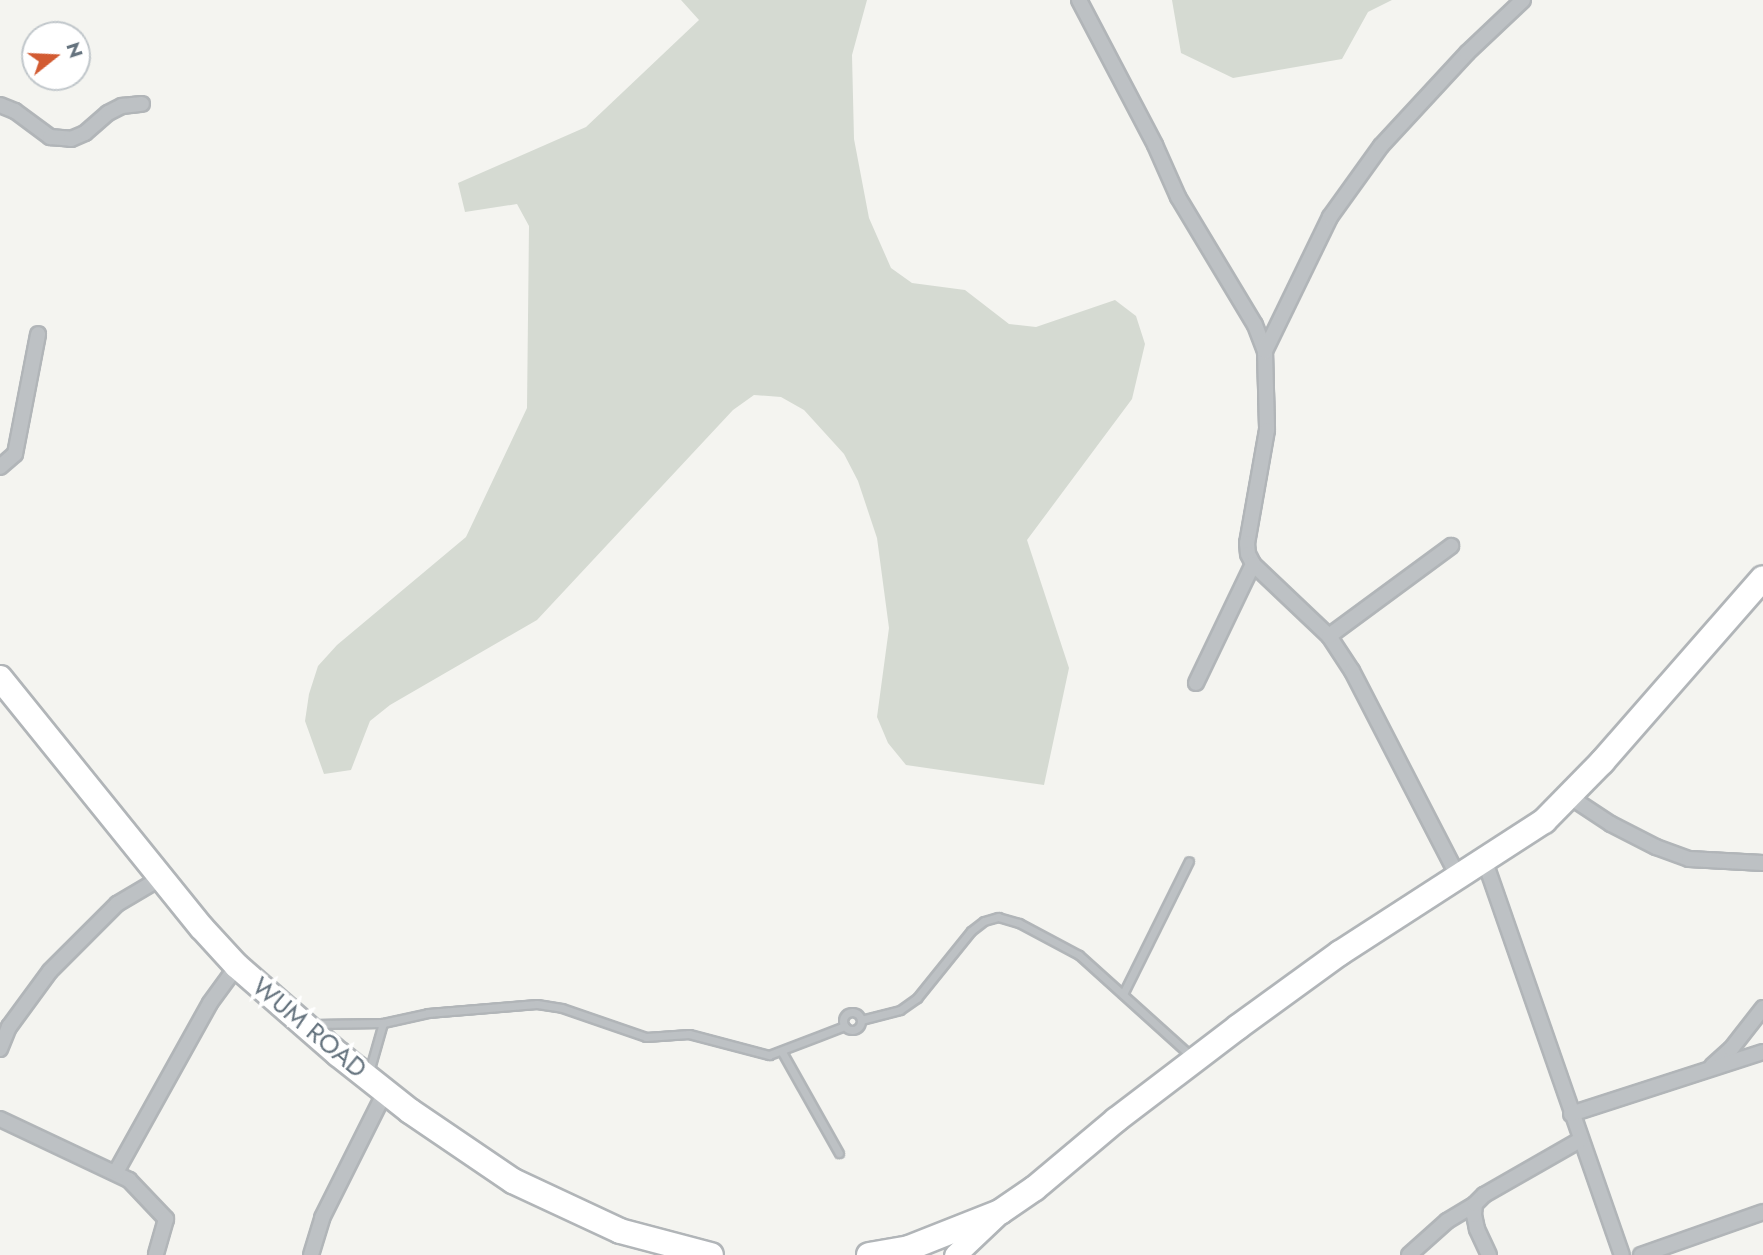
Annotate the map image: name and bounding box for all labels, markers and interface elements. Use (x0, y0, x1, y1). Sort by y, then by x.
north arrow (21, 21, 91, 91)
text: N (59, 39, 90, 61)
street label: WUM ROAD (245, 971, 373, 1085)

